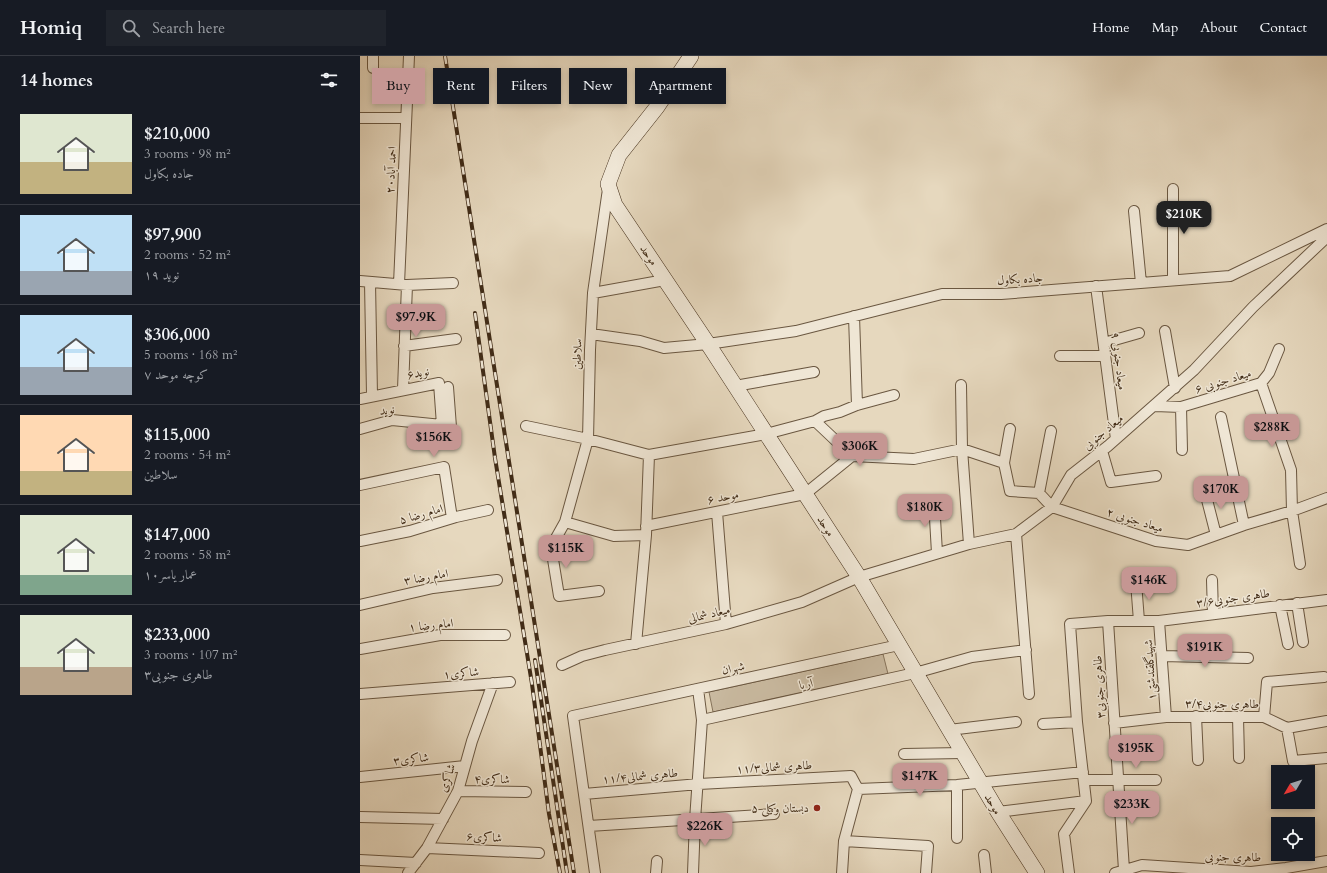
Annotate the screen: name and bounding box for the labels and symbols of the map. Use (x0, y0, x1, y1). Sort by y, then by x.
street label: احمد آباد۲۰ (382, 146, 400, 194)
pin: $210K (1156, 201, 1212, 235)
street label: موحد (636, 242, 662, 268)
street label: جاده بکاول (997, 269, 1043, 289)
pin: $97.9K (383, 304, 449, 338)
street label: میعاد جنوبی ۹ (1107, 331, 1130, 391)
street label: سلاطین (568, 338, 586, 370)
street label: نوید۶ (406, 363, 430, 383)
street label: میعاد جنوبی ۶ (1193, 365, 1254, 398)
street label: نوید (378, 401, 396, 419)
street label: میعاد جنوبی (1079, 410, 1127, 454)
pin: $288K (1244, 414, 1300, 448)
pin: $156K (406, 424, 462, 458)
pin: $306K (832, 433, 888, 467)
pin: $170K (1193, 476, 1249, 510)
street label: موحد ۶ (706, 486, 740, 508)
pin: $180K (897, 494, 953, 528)
street label: امام رضا ۵ (397, 500, 446, 531)
street label: میعاد جنوبی ۲ (1104, 504, 1165, 537)
street label: موحد (813, 513, 839, 539)
pin: $115K (538, 535, 594, 569)
street label: امام رضا ۳ (403, 565, 450, 592)
pin: $146K (1121, 567, 1177, 601)
street label: طاهری جنوبی۳/۶ (1195, 585, 1271, 612)
street label: میعاد شمالی (686, 601, 732, 627)
street label: امام رضا ۱ (408, 615, 455, 638)
pin: $191K (1177, 634, 1233, 668)
street label: شهیدگلقندشتی۱ (1140, 639, 1161, 701)
street label: طاهری جنوبی۳ (1089, 655, 1110, 719)
street label: شهران (720, 658, 746, 678)
street label: شاکری۱ (442, 663, 480, 683)
street label: آریا (798, 674, 816, 693)
street label: طاهری جنوبی۳/۴ (1185, 696, 1259, 713)
pin: $195K (1108, 735, 1164, 769)
street label: شاکری۳ (392, 749, 430, 769)
street label: طاهری شمالی۱۱/۳ (736, 757, 813, 777)
street label: شاکری (435, 762, 459, 794)
pin: $147K (892, 763, 948, 797)
street label: طاهری شمالی۱۱/۴ (601, 765, 679, 787)
north arrow (1271, 765, 1315, 809)
street label: شاکری۴ (474, 771, 510, 787)
street label: موحد (981, 791, 1005, 817)
pin: $233K (1104, 791, 1160, 825)
place label: دبستان وکیلی ۵ (751, 800, 809, 817)
marker: دبستان وکیلی ۵ (812, 803, 822, 813)
pin: $226K (677, 813, 733, 847)
street label: شاکری۶ (466, 828, 503, 846)
street label: طاهری جنوبی (1205, 849, 1261, 866)

